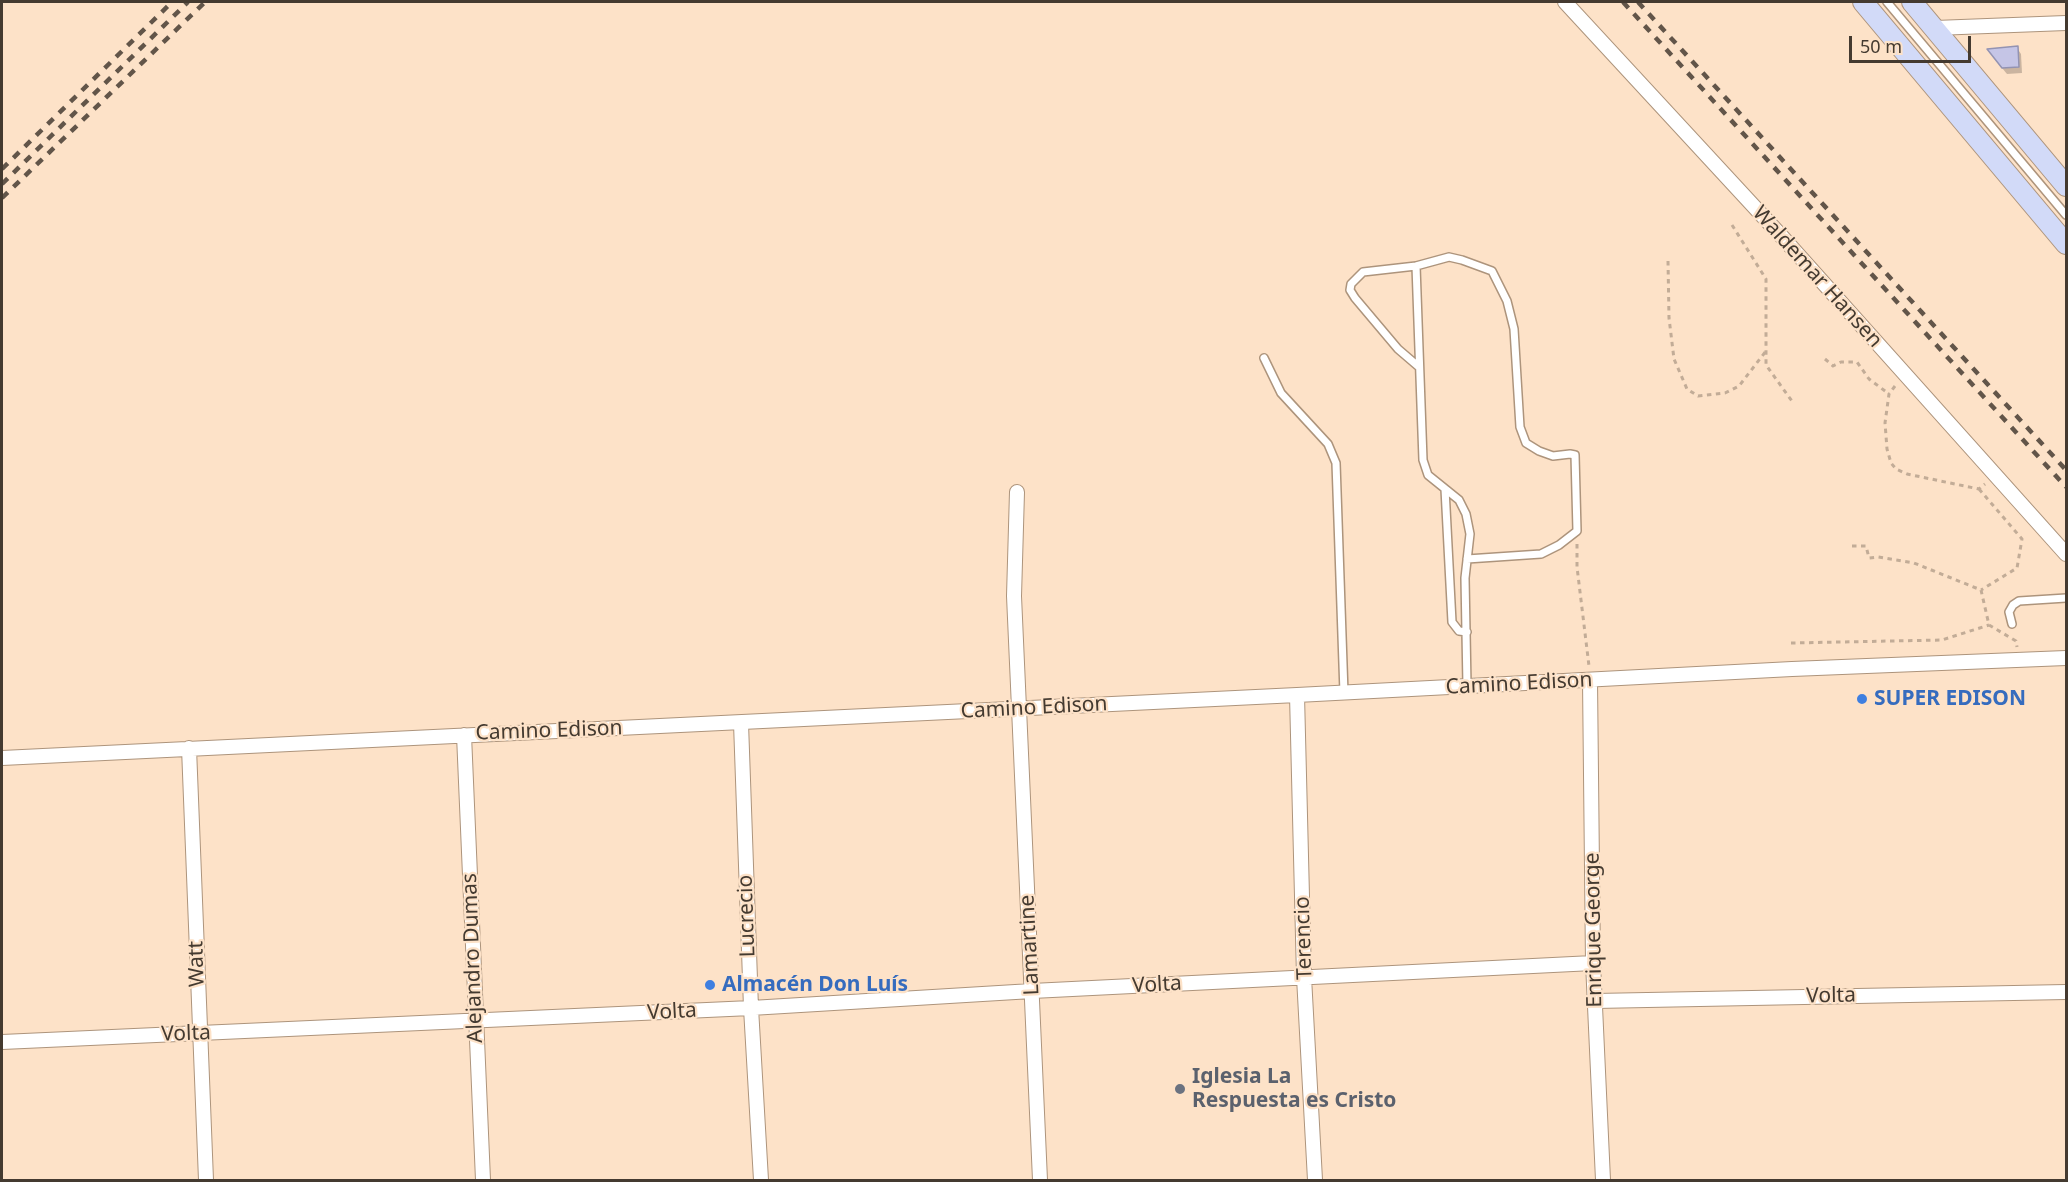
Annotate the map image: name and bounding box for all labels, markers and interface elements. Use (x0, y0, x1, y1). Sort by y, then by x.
scale bar (1852, 24, 1974, 62)
text: 50 m (1860, 34, 1902, 58)
street label: Waldemar Hansen (1747, 201, 1887, 353)
street label: Camino Edison (1445, 668, 1593, 700)
place label: SUPER EDISON (1874, 686, 2026, 712)
street label: Camino Edison (960, 692, 1108, 724)
marker: SUPER EDISON (1855, 692, 1869, 706)
street label: Camino Edison (475, 716, 623, 746)
street label: Enrique George (1580, 852, 1608, 1008)
street label: Alejandro Dumas (457, 873, 489, 1043)
street label: Lucrecio (733, 874, 761, 958)
street label: Lamartine (1015, 894, 1045, 996)
street label: Terencio (1290, 896, 1318, 980)
street label: Watt (184, 941, 210, 987)
street label: Volta (1132, 971, 1182, 999)
place label: Almacén Don Luís (722, 972, 908, 998)
marker: Almacén Don Luís (703, 978, 717, 992)
street label: Volta (1806, 983, 1856, 1009)
street label: Volta (647, 998, 697, 1026)
street label: Volta (161, 1021, 211, 1047)
place label: Iglesia La Respuesta es Cristo (1192, 1064, 1396, 1114)
marker: Iglesia La Respuesta es Cristo (1173, 1082, 1187, 1096)

